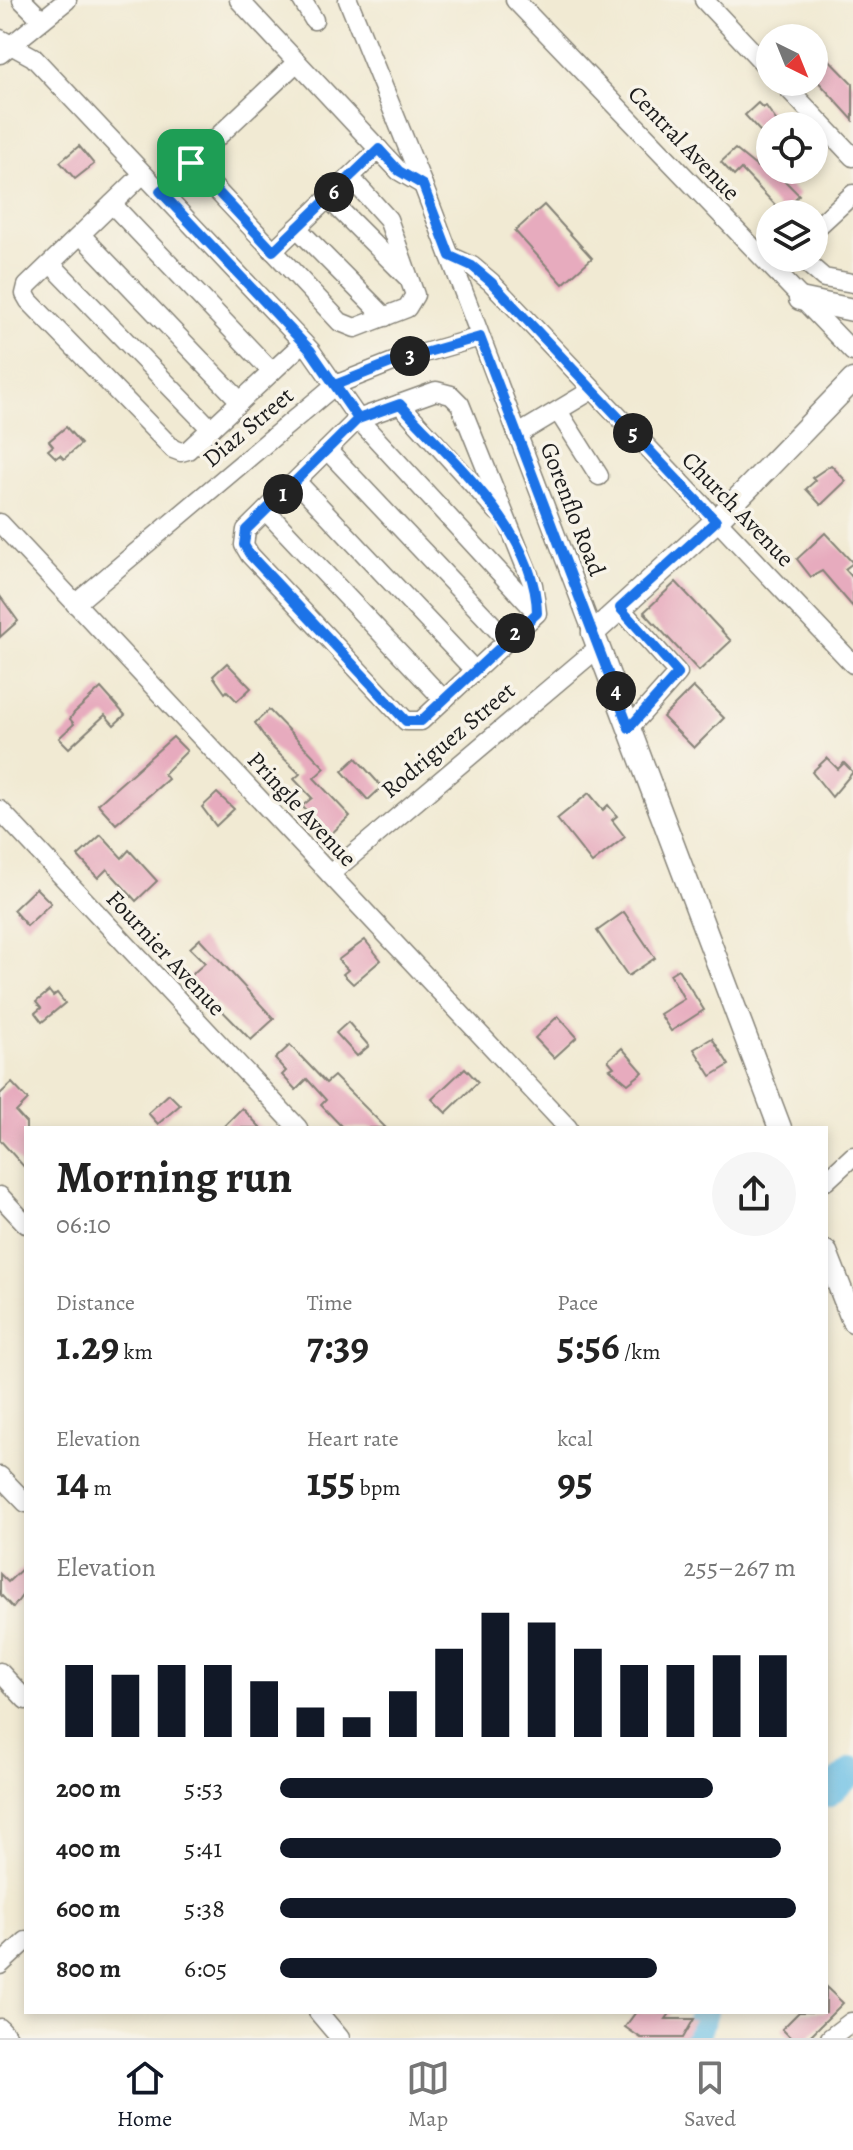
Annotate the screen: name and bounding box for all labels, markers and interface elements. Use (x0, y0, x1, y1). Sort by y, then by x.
north arrow (756, 24, 828, 96)
map controls (756, 24, 828, 272)
street label: Central Avenue (621, 78, 747, 208)
button: locate (756, 112, 828, 184)
pin (157, 129, 225, 197)
icon: arrive (169, 141, 213, 185)
pin: 6 (314, 172, 354, 212)
text: 6 (329, 177, 339, 207)
button: layers (756, 200, 828, 272)
pin: 3 (390, 336, 430, 376)
text: 3 (405, 341, 415, 371)
street label: Diaz Street (196, 379, 300, 474)
pin: 5 (613, 413, 653, 453)
text: 5 (628, 418, 638, 448)
street label: Gorenflo Road (533, 438, 613, 581)
street label: Church Avenue (675, 444, 801, 574)
pin: 1 (263, 474, 303, 514)
text: 1 (279, 479, 287, 509)
pin: 2 (495, 613, 535, 653)
text: 2 (510, 618, 520, 648)
pin: 4 (596, 671, 636, 711)
street label: Rodriguez Street (374, 675, 522, 805)
text: 4 (611, 676, 621, 706)
street label: Pringle Avenue (240, 744, 364, 874)
street label: Fournier Avenue (99, 883, 233, 1023)
text: Morning run (56, 1147, 292, 1207)
button: share (712, 1152, 796, 1236)
text: 06:10 (56, 1207, 111, 1242)
text: Distance (56, 1288, 135, 1318)
text: Time (307, 1288, 352, 1318)
text: Pace (557, 1288, 598, 1318)
text: 1.29 (56, 1318, 119, 1373)
text: 7:39 (307, 1318, 369, 1373)
text: 5:56 (557, 1318, 620, 1373)
text: km (119, 1337, 153, 1367)
text: /km (620, 1337, 661, 1367)
text: Elevation (56, 1424, 140, 1454)
text: Heart rate (307, 1424, 399, 1454)
text: kcal (557, 1424, 593, 1454)
text: 14 (56, 1454, 89, 1509)
text: 155 (307, 1454, 355, 1509)
text: 95 (557, 1454, 593, 1509)
text: m (89, 1473, 112, 1503)
text: bpm (355, 1473, 401, 1503)
text: Elevation (56, 1550, 156, 1585)
text: 255–267 m (683, 1550, 796, 1585)
text: 200 m (56, 1771, 121, 1806)
text: 5:53 (184, 1771, 223, 1806)
text: 400 m (56, 1831, 121, 1866)
text: 5:41 (184, 1831, 222, 1866)
text: 600 m (56, 1891, 121, 1926)
text: 5:38 (184, 1891, 225, 1926)
text: 800 m (56, 1951, 121, 1986)
text: 6:05 (184, 1951, 227, 1986)
tab: Home (117, 2056, 172, 2134)
tab: Map (406, 2056, 450, 2134)
tab: Saved (684, 2056, 736, 2134)

